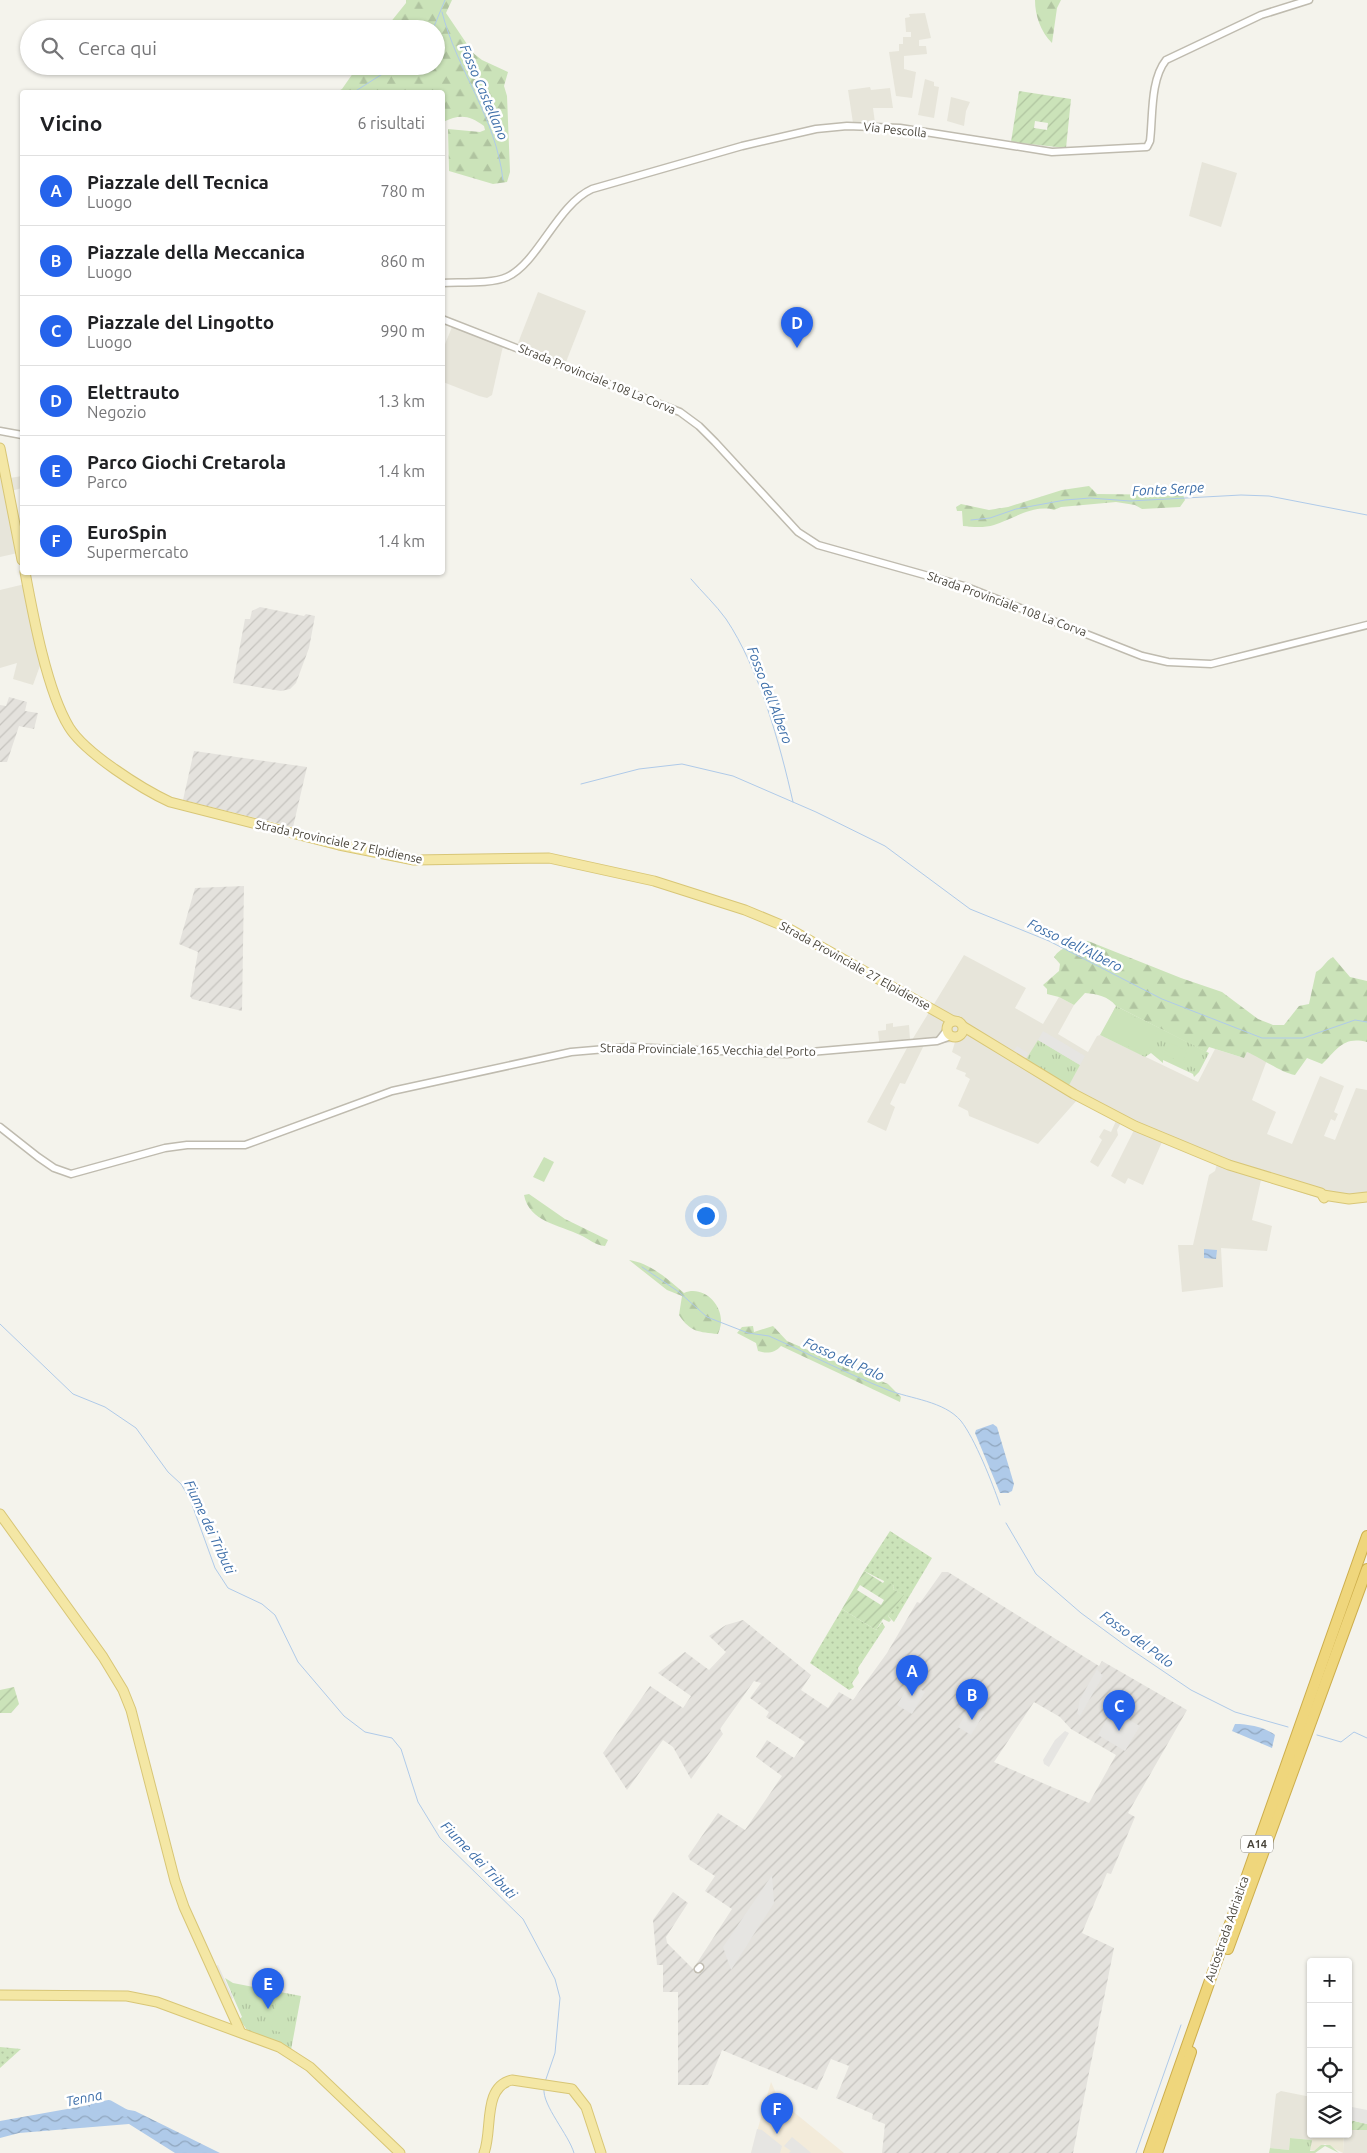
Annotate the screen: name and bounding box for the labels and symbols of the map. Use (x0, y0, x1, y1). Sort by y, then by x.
water label: Fosso Castellano (457, 42, 511, 143)
street label: Via Pescolla (863, 120, 927, 139)
pin: D (781, 307, 813, 348)
street label: Strada Provinciale 108 La Corva (517, 341, 678, 416)
water label: Fonte Serpe (1132, 479, 1204, 499)
street label: Strada Provinciale 108 La Corva (926, 569, 1089, 638)
water label: Fosso dell'Albero (744, 644, 796, 746)
street label: Strada Provinciale 27 Elpidiense (254, 817, 424, 866)
water label: Fosso dell'Albero (1025, 915, 1125, 975)
street label: Strada Provinciale 27 Elpidiense (778, 919, 933, 1013)
street label: Strada Provinciale 165 Vecchia del Porto (600, 1041, 816, 1058)
your location (693, 1203, 719, 1229)
water label: Fosso del Palo (801, 1334, 887, 1384)
water label: Fiume dei Tributi (181, 1477, 239, 1577)
water label: Fosso del Palo (1097, 1607, 1177, 1671)
pin: A (896, 1655, 928, 1696)
pin: B (956, 1679, 988, 1720)
pin: C (1103, 1690, 1135, 1731)
water label: Fiume dei Tributi (438, 1818, 520, 1903)
road number: A14 (1241, 1836, 1273, 1852)
street label: Autostrada Adriatica (1202, 1874, 1251, 1983)
pin: E (252, 1968, 284, 2009)
water label: Tenna (64, 2086, 104, 2110)
pin: F (761, 2093, 793, 2134)

